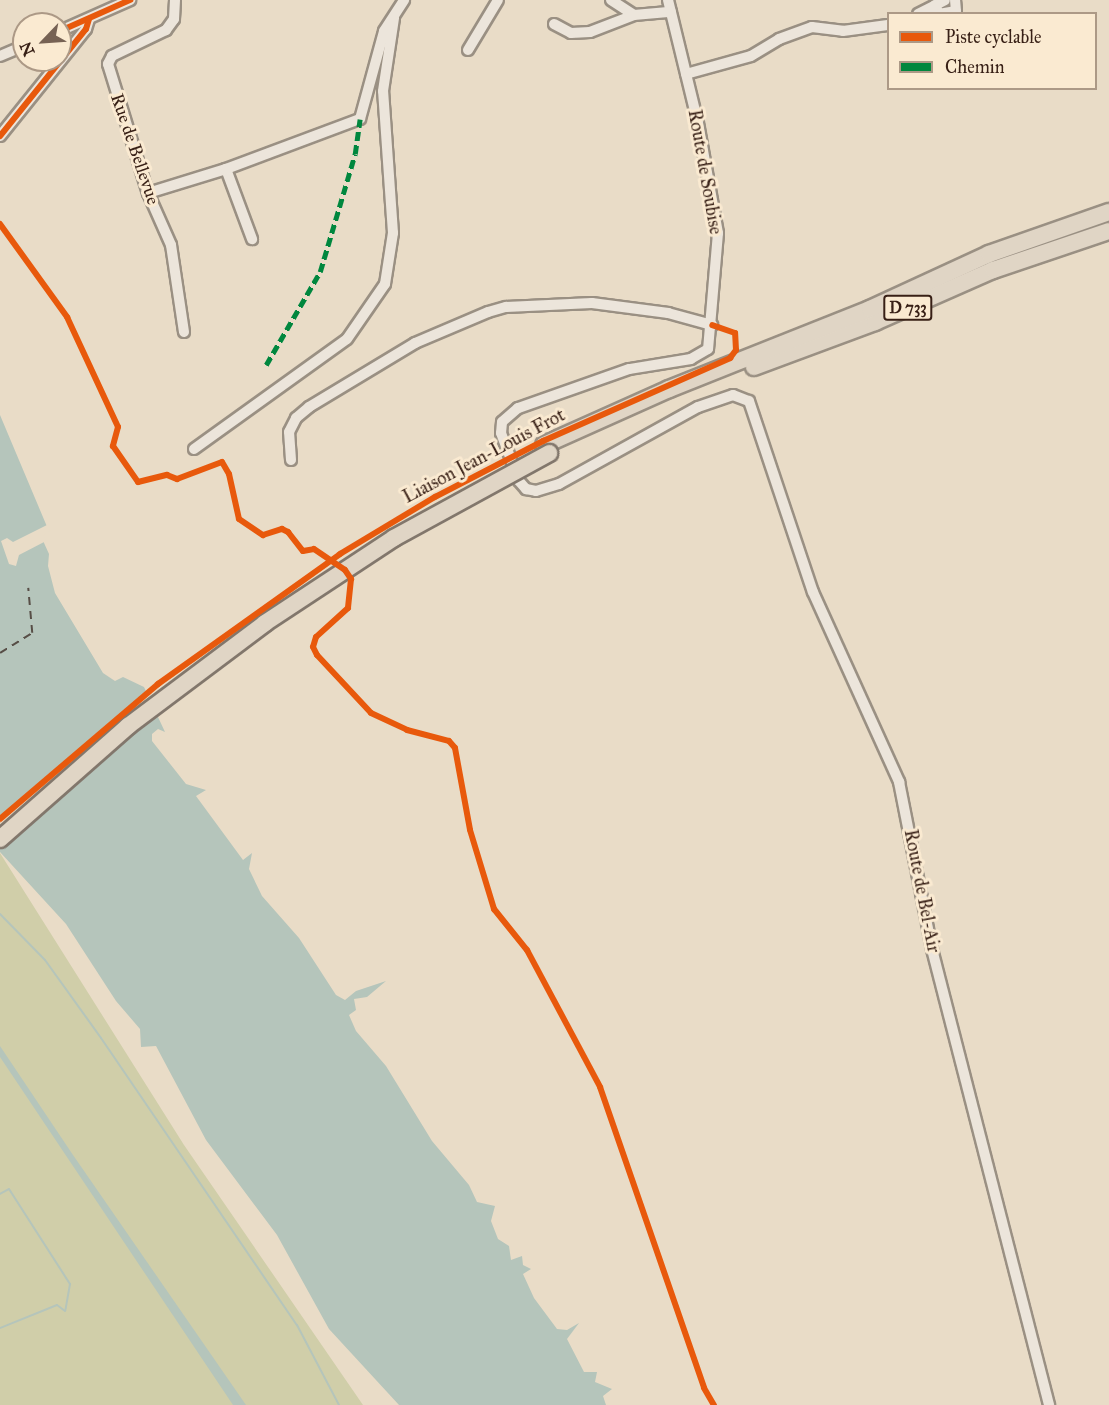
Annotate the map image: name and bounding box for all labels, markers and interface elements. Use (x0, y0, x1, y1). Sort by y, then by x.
north arrow (12, 12, 72, 72)
legend (887, 12, 1097, 90)
text: Piste cyclable (945, 26, 1042, 48)
text: N (16, 39, 39, 59)
text: Chemin (945, 56, 1005, 78)
street label: Rue de Bellevue (106, 91, 164, 207)
street label: Route de Soubise (683, 108, 727, 236)
road number: D 733 (882, 295, 934, 321)
street label: Liaison Jean-Louis Frot (399, 404, 569, 508)
street label: Route de Bel-Air (899, 828, 945, 954)

